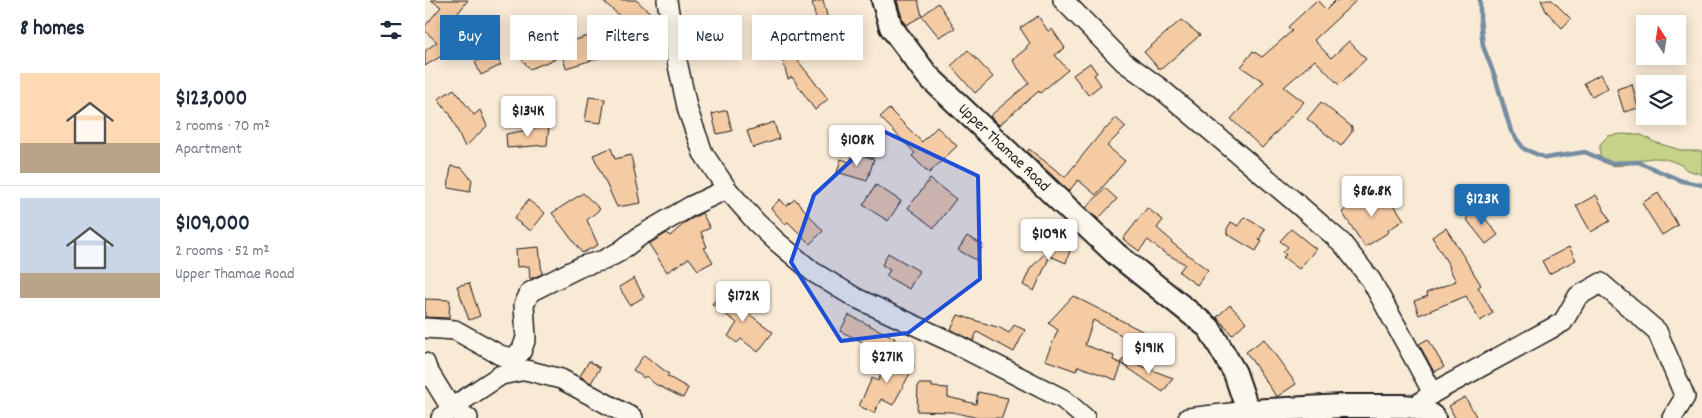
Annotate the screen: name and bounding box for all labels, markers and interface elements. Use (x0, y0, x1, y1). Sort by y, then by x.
text: 8 homes (20, 15, 85, 45)
chip: Buy (440, 15, 500, 60)
chip: Rent (510, 15, 577, 60)
chip: Filters (587, 15, 668, 60)
chip: New (678, 15, 742, 60)
chip: Apartment (752, 15, 863, 60)
north arrow (1636, 15, 1686, 65)
map controls (1636, 15, 1686, 125)
icon: filters (377, 16, 405, 44)
button: layers (1636, 75, 1686, 125)
text: $123,000 (175, 85, 247, 115)
icon: home (60, 93, 120, 153)
pin: $134K (493, 96, 563, 138)
street label: Upper Thamae Road (953, 98, 1055, 197)
text: $134K (512, 100, 544, 123)
text: 2 rooms · 70 m² (175, 115, 270, 138)
pin: $108K (822, 124, 892, 167)
text: $108K (840, 129, 874, 152)
text: Apartment (175, 138, 242, 161)
pin: $86.8K (1331, 176, 1413, 218)
text: $86.8K (1353, 180, 1391, 203)
pin: $123K (1447, 184, 1517, 226)
text: $123K (1465, 188, 1499, 211)
text: $109,000 (175, 210, 250, 240)
icon: home (60, 218, 120, 278)
pin: $109K (1014, 218, 1084, 261)
text: $109K (1031, 223, 1067, 246)
text: 2 rooms · 52 m² (175, 240, 269, 263)
text: Upper Thamae Road (175, 263, 294, 286)
pin: $172K (708, 280, 778, 323)
text: $172K (727, 285, 759, 308)
pin: $191K (1114, 332, 1184, 375)
text: $191K (1134, 337, 1164, 360)
pin: $271K (852, 342, 922, 384)
text: $271K (871, 346, 903, 369)

